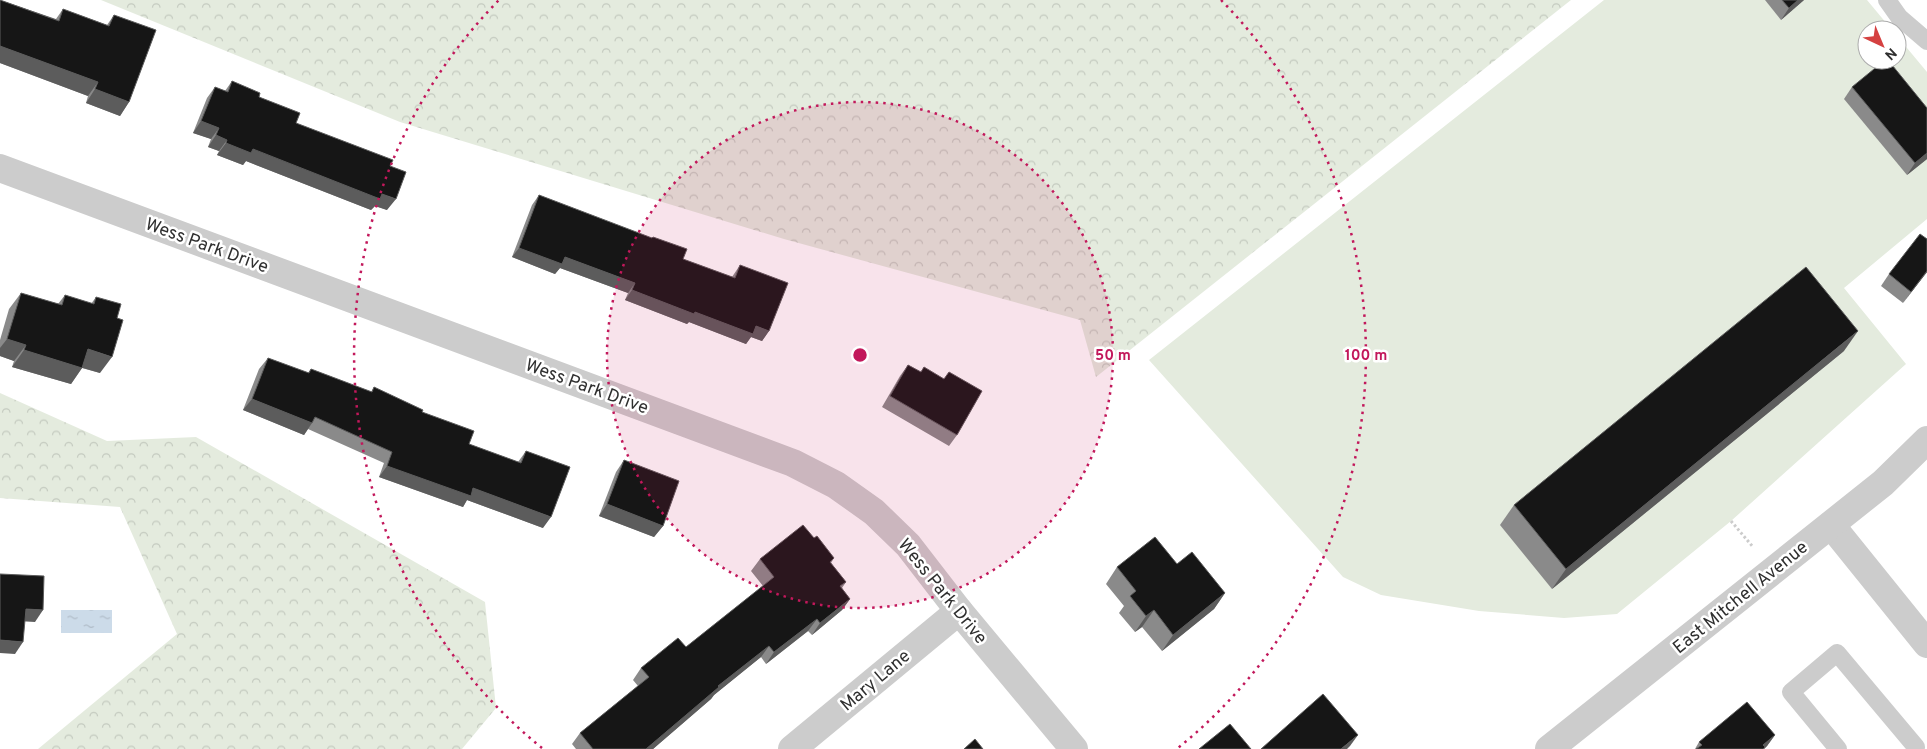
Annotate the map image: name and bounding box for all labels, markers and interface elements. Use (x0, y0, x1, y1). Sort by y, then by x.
north arrow (1857, 20, 1907, 70)
text: N (1880, 44, 1900, 63)
street label: Wess Park Drive (142, 213, 271, 279)
centre of rings (851, 346, 869, 364)
text: 50 m (1095, 347, 1131, 366)
text: 100 m (1345, 347, 1387, 366)
street label: Wess Park Drive (522, 354, 651, 420)
street label: Wess Park Drive (892, 534, 991, 649)
street label: East Mitchell Avenue (1669, 537, 1813, 660)
street label: Mary Lane (836, 645, 916, 717)

